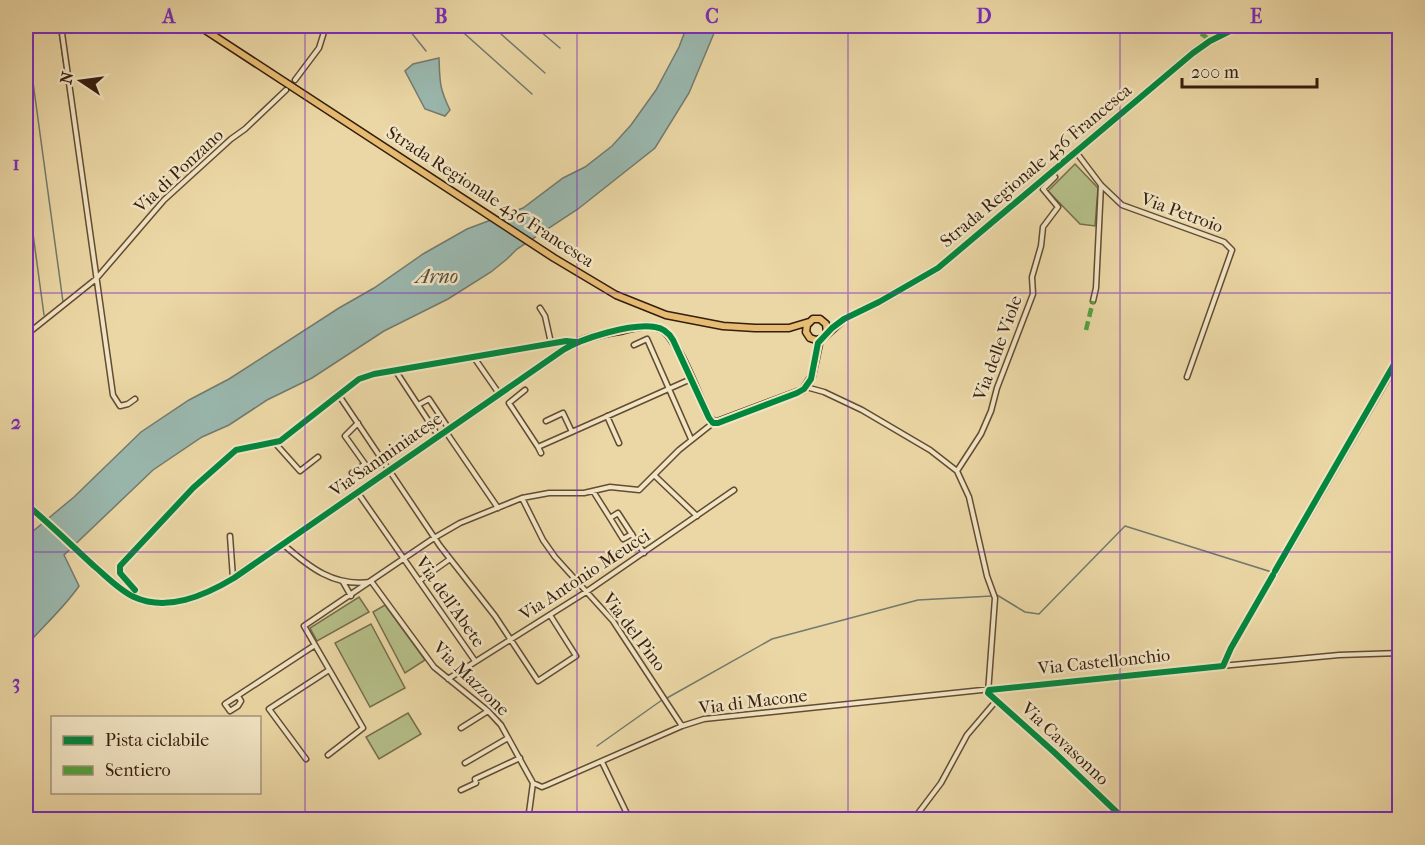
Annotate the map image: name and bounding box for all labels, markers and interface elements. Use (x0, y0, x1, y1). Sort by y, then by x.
text: A (161, 5, 177, 28)
text: B (434, 5, 448, 28)
text: C (705, 5, 719, 28)
text: D (976, 5, 992, 28)
text: E (1250, 5, 1262, 28)
north arrow (51, 51, 111, 111)
scale bar (1182, 51, 1317, 89)
text: 200 m (1191, 62, 1239, 83)
text: N (56, 69, 78, 86)
street label: Strada Regionale 436 Francesca (936, 79, 1136, 252)
street label: Strada Regionale 436 Francesca (382, 122, 598, 272)
street label: Via di Ponzano (129, 125, 228, 218)
text: 1 (12, 152, 20, 175)
street label: Via Petroio (1137, 188, 1226, 238)
water label: Arno (413, 265, 458, 288)
street label: Via delle Viole (969, 293, 1027, 404)
street label: Via Sanminiatese (325, 408, 446, 502)
text: 2 (11, 411, 21, 434)
street label: Via Antonio Meucci (515, 525, 655, 626)
street label: Via dell'Abete (410, 552, 489, 652)
street label: Via del Pino (597, 588, 670, 675)
street label: Via Mazzone (428, 637, 514, 721)
street label: Via Castellonchio (1036, 645, 1171, 679)
text: 3 (12, 671, 20, 694)
street label: Via di Macone (697, 685, 809, 719)
street label: Via Cavasonno (1016, 697, 1113, 790)
legend (51, 716, 261, 794)
text: Pista ciclabile (105, 730, 209, 751)
text: Sentiero (105, 760, 171, 781)

